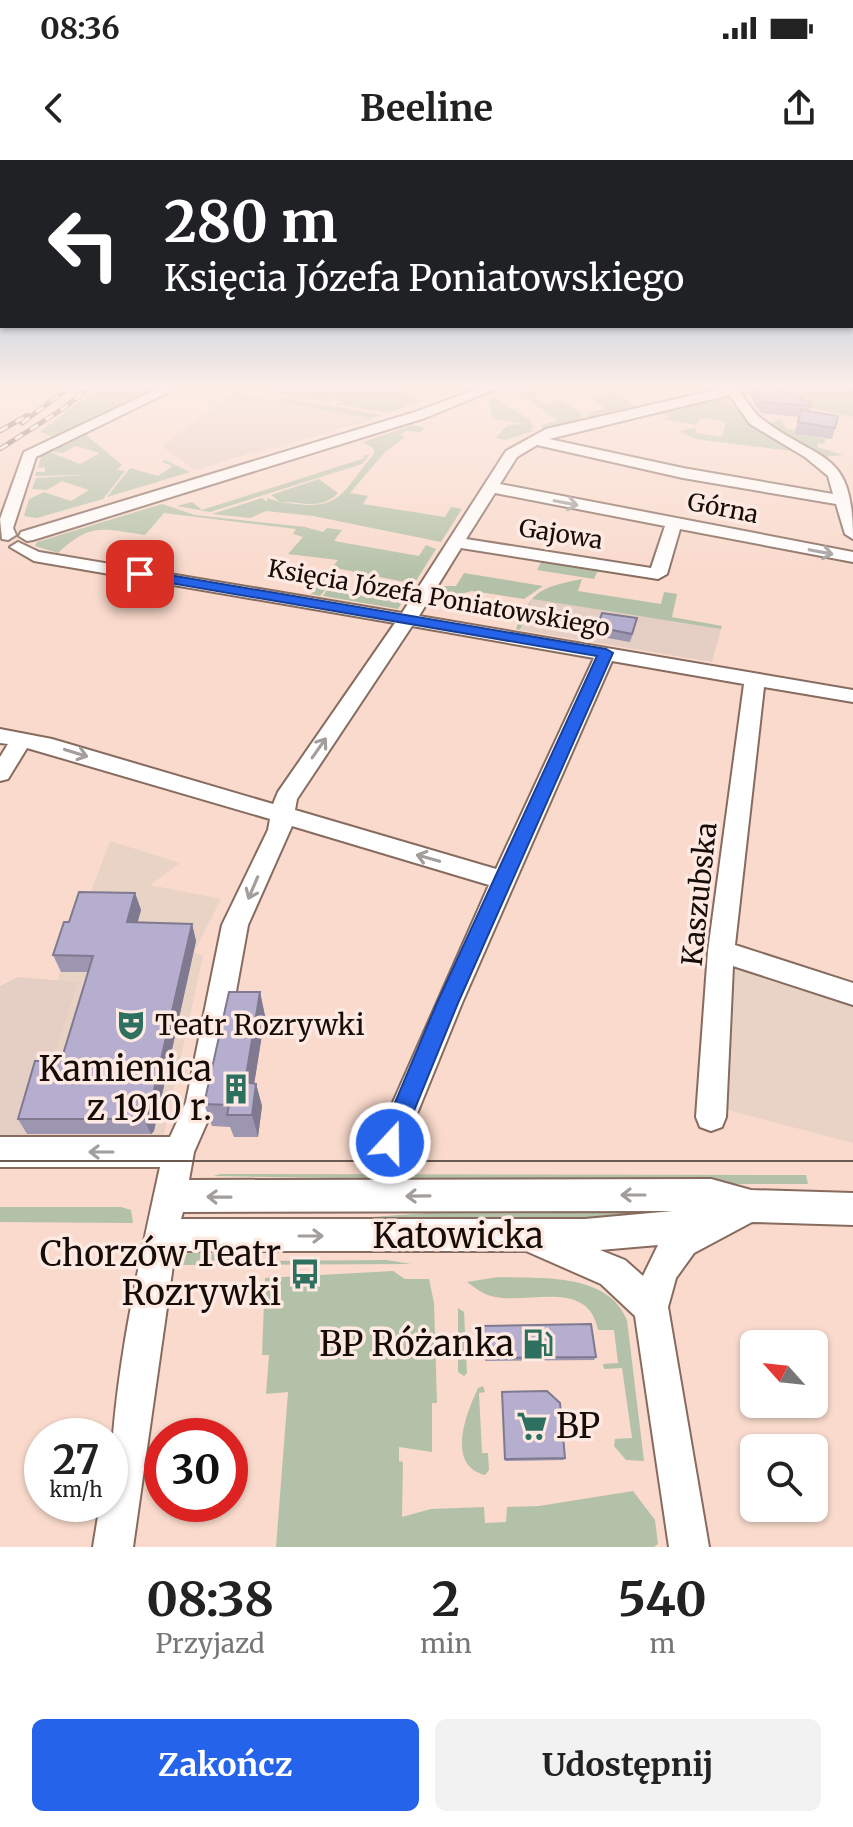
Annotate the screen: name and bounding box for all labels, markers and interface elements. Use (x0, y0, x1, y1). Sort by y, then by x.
text: 08:36 (40, 9, 120, 47)
icon: back (32, 86, 76, 130)
text: Beeline (360, 86, 493, 131)
icon: share (777, 86, 821, 130)
text: 280 m (164, 187, 338, 257)
icon: left (32, 192, 136, 296)
text: Księcia Józefa Poniatowskiego (164, 256, 684, 301)
street label: Górna (685, 486, 761, 530)
one-way arrow (553, 496, 578, 511)
street label: Gajowa (517, 512, 605, 556)
pin (106, 540, 174, 608)
one-way arrow (808, 545, 834, 560)
icon: arrive (118, 552, 162, 596)
street label: Księcia Józefa Poniatowskiego (265, 553, 613, 643)
one-way arrow (311, 737, 327, 759)
one-way arrow (62, 746, 88, 761)
street label: Kaszubska (674, 820, 724, 968)
one-way arrow (415, 850, 441, 865)
one-way arrow (245, 875, 260, 899)
place label: Teatr Rozrywki (155, 1007, 365, 1043)
theatre icon: Teatr Rozrywki (114, 1008, 148, 1042)
place label: Kamienica z 1910 r. (38, 1048, 212, 1129)
building icon: Kamienica z 1910 r. (219, 1072, 253, 1106)
position arrow (348, 1101, 432, 1185)
one-way arrow (88, 1144, 115, 1160)
one-way arrow (620, 1187, 647, 1203)
one-way arrow (206, 1189, 233, 1205)
one-way arrow (405, 1189, 432, 1204)
street label: Katowicka (372, 1215, 544, 1257)
one-way arrow (297, 1228, 324, 1244)
place label: Chorzów Teatr Rozrywki (40, 1233, 281, 1314)
bus stop icon: Chorzów Teatr Rozrywki (288, 1257, 322, 1291)
place label: BP Różanka (319, 1323, 514, 1365)
fuel station icon: BP Różanka (521, 1327, 555, 1361)
north arrow (740, 1330, 828, 1418)
map controls (740, 1330, 828, 1522)
place label: BP (556, 1405, 600, 1447)
supermarket icon: BP (515, 1409, 549, 1443)
speed limit sign: 30 (144, 1418, 248, 1522)
button: search (740, 1434, 828, 1522)
text: 27 (53, 1435, 99, 1485)
text: km/h (50, 1477, 102, 1502)
text: 08:38 (146, 1569, 274, 1629)
text: 2 (432, 1569, 460, 1629)
text: 540 (618, 1569, 707, 1629)
text: Przyjazd (155, 1627, 265, 1660)
text: min (420, 1627, 472, 1660)
text: m (649, 1627, 675, 1660)
button: Zakończ (32, 1719, 419, 1811)
button: Udostępnij (435, 1719, 821, 1811)

